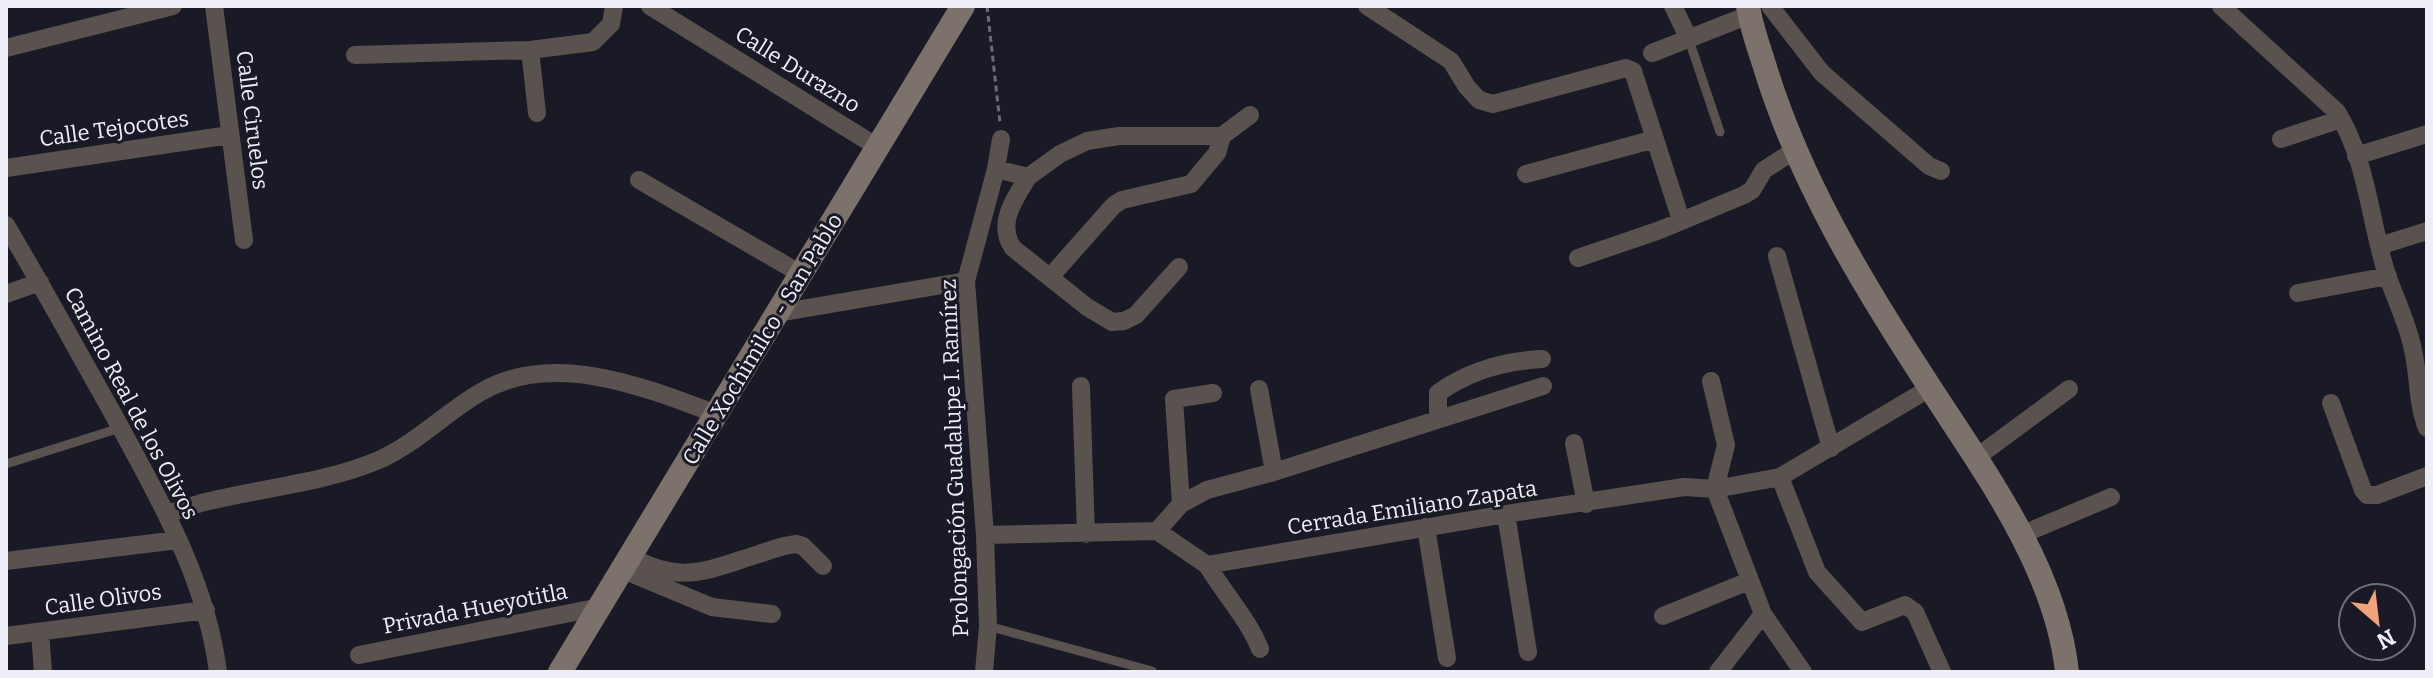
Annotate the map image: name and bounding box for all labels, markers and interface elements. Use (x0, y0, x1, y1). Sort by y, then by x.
street label: Calle Durazno (730, 20, 865, 119)
street label: Calle Ciruelos (231, 49, 274, 191)
street label: Calle Tejocotes (38, 105, 191, 152)
street label: Calle Xochimilco - San Pablo (677, 209, 848, 470)
street label: Prolongación Guadalupe I. Ramírez (935, 278, 974, 638)
street label: Camino Real de los Olivos (59, 282, 204, 524)
street label: Cerrada Emiliano Zapata (1285, 474, 1539, 541)
street label: Privada Hueyotitla (380, 577, 570, 640)
street label: Calle Olivos (43, 578, 163, 621)
north arrow (2337, 582, 2417, 662)
text: N (2372, 623, 2400, 655)

